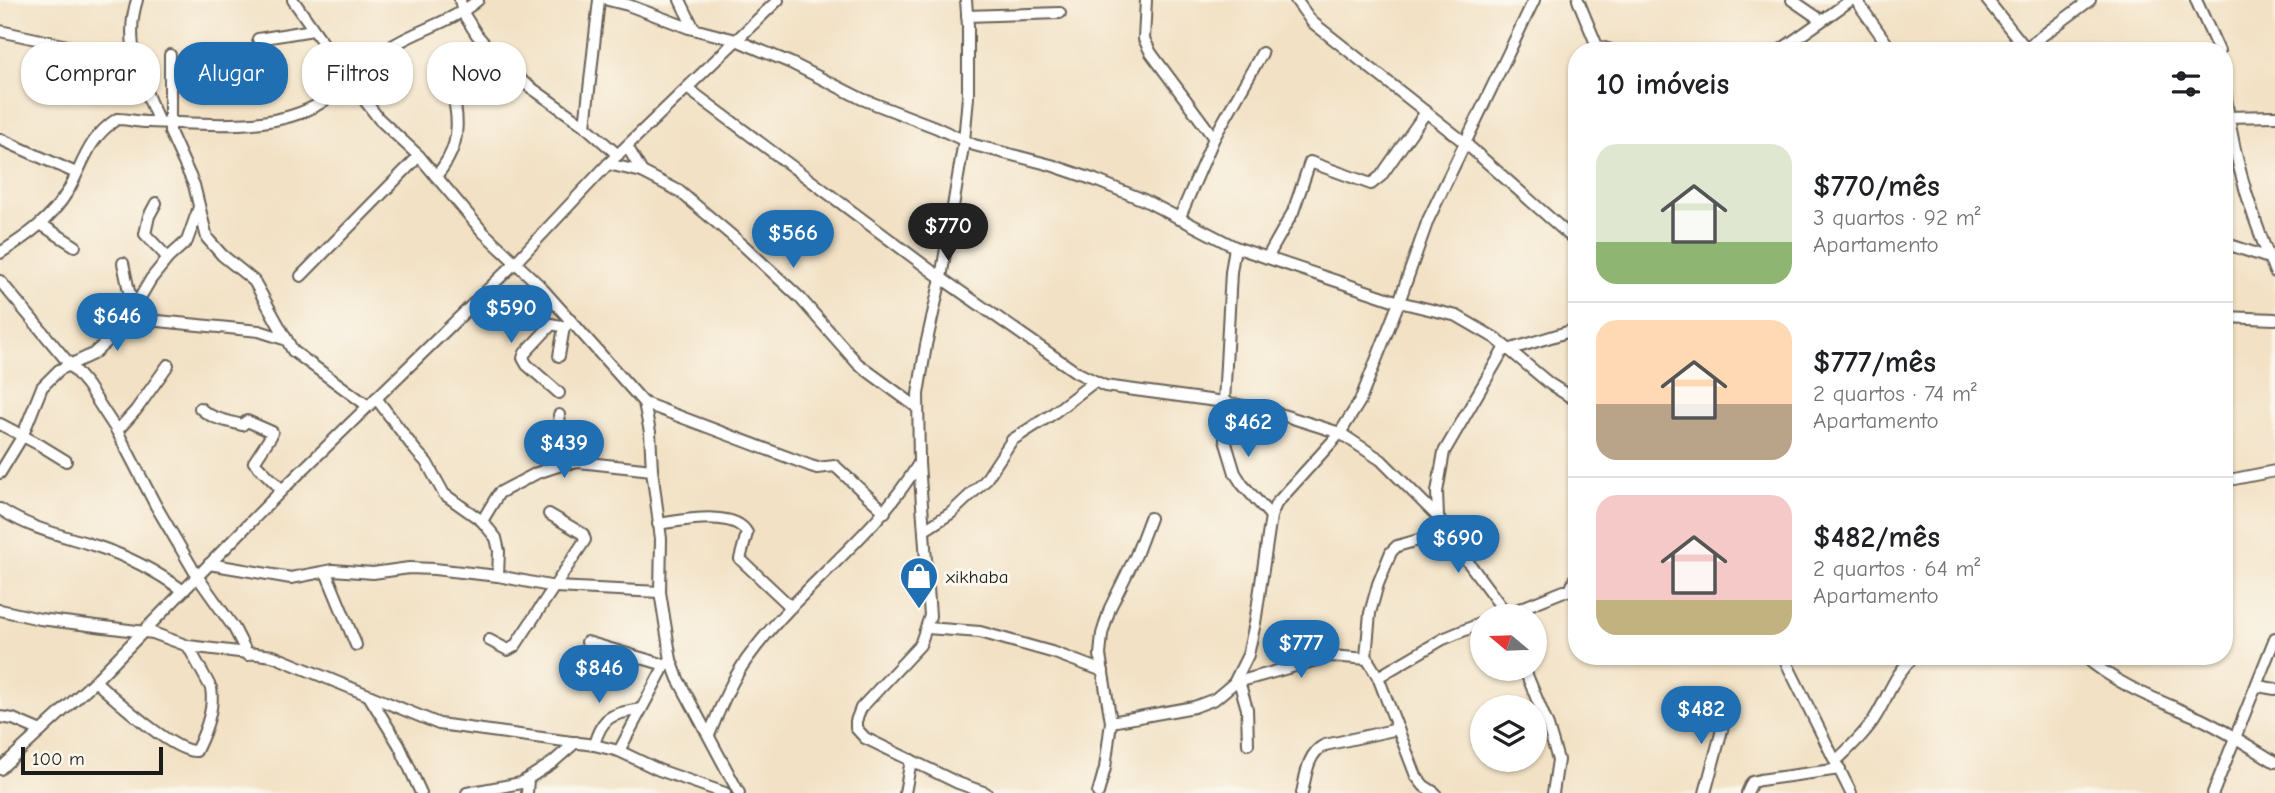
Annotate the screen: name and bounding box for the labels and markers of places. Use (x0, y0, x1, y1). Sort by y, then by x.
pin: $770 (907, 204, 989, 263)
pin: $566 (752, 210, 834, 270)
pin: $590 (470, 286, 552, 345)
pin: $646 (76, 294, 158, 353)
pin: $462 (1207, 400, 1289, 459)
pin: $439 (523, 420, 605, 480)
pin: $690 (1417, 516, 1499, 575)
shop icon: xikhaba (898, 555, 940, 610)
place label: xikhaba (945, 566, 1008, 588)
pin: $777 (1260, 620, 1342, 680)
pin: $846 (558, 646, 640, 705)
pin: $482 (1660, 686, 1742, 746)

